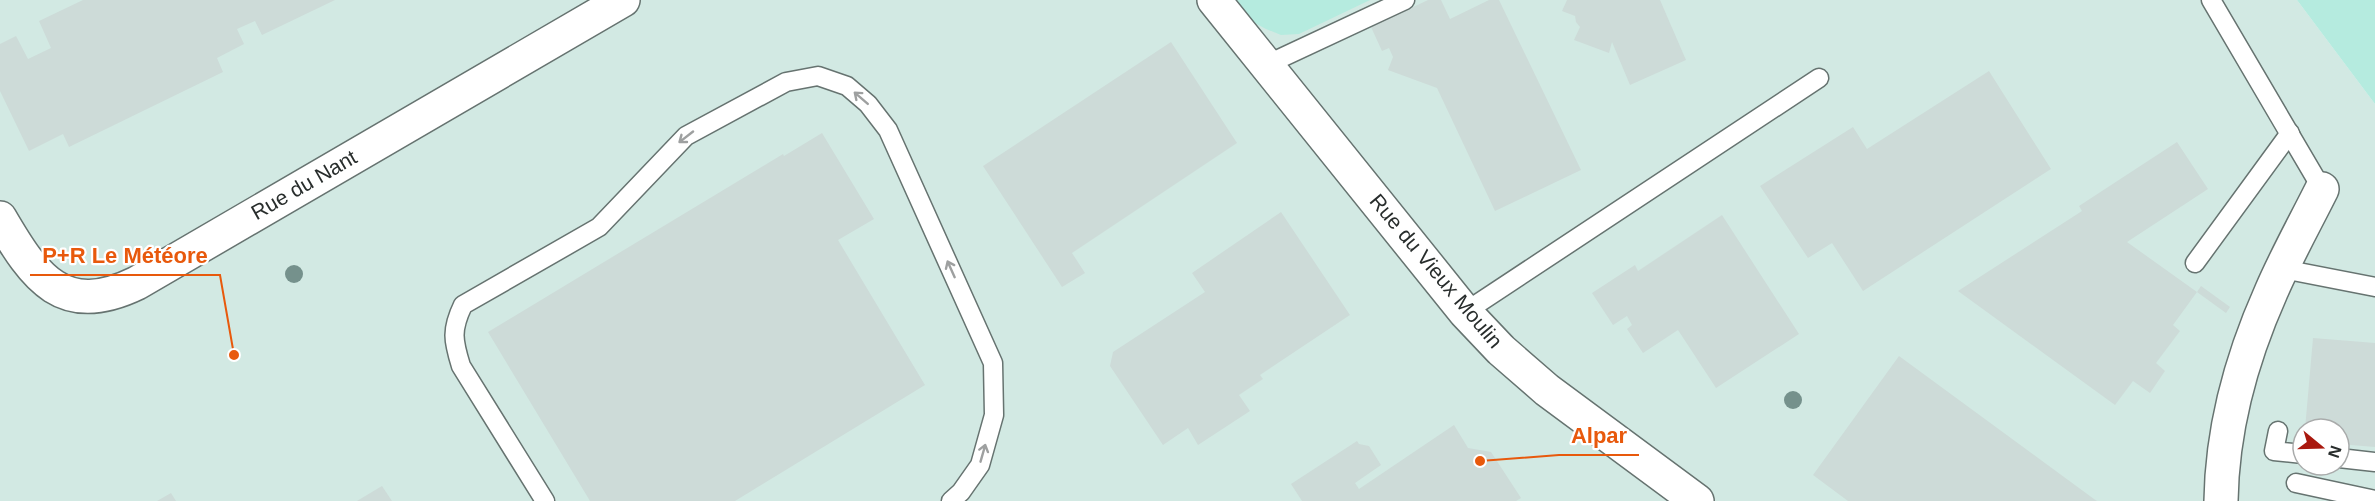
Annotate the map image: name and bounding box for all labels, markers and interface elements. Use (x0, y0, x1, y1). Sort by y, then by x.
one-way arrow (853, 91, 868, 105)
one-way arrow (679, 131, 695, 144)
street label: Rue du Nant (247, 145, 361, 224)
street label: Rue du Vieux Moulin (1365, 189, 1507, 352)
callout: P+R Le Météore (30, 235, 220, 275)
text: P+R Le Météore (42, 243, 208, 268)
one-way arrow (944, 261, 956, 279)
callout: Alpar (1559, 415, 1639, 455)
north arrow (2291, 417, 2351, 477)
text: Alpar (1571, 423, 1628, 448)
text: N (2325, 443, 2345, 460)
one-way arrow (978, 444, 989, 463)

